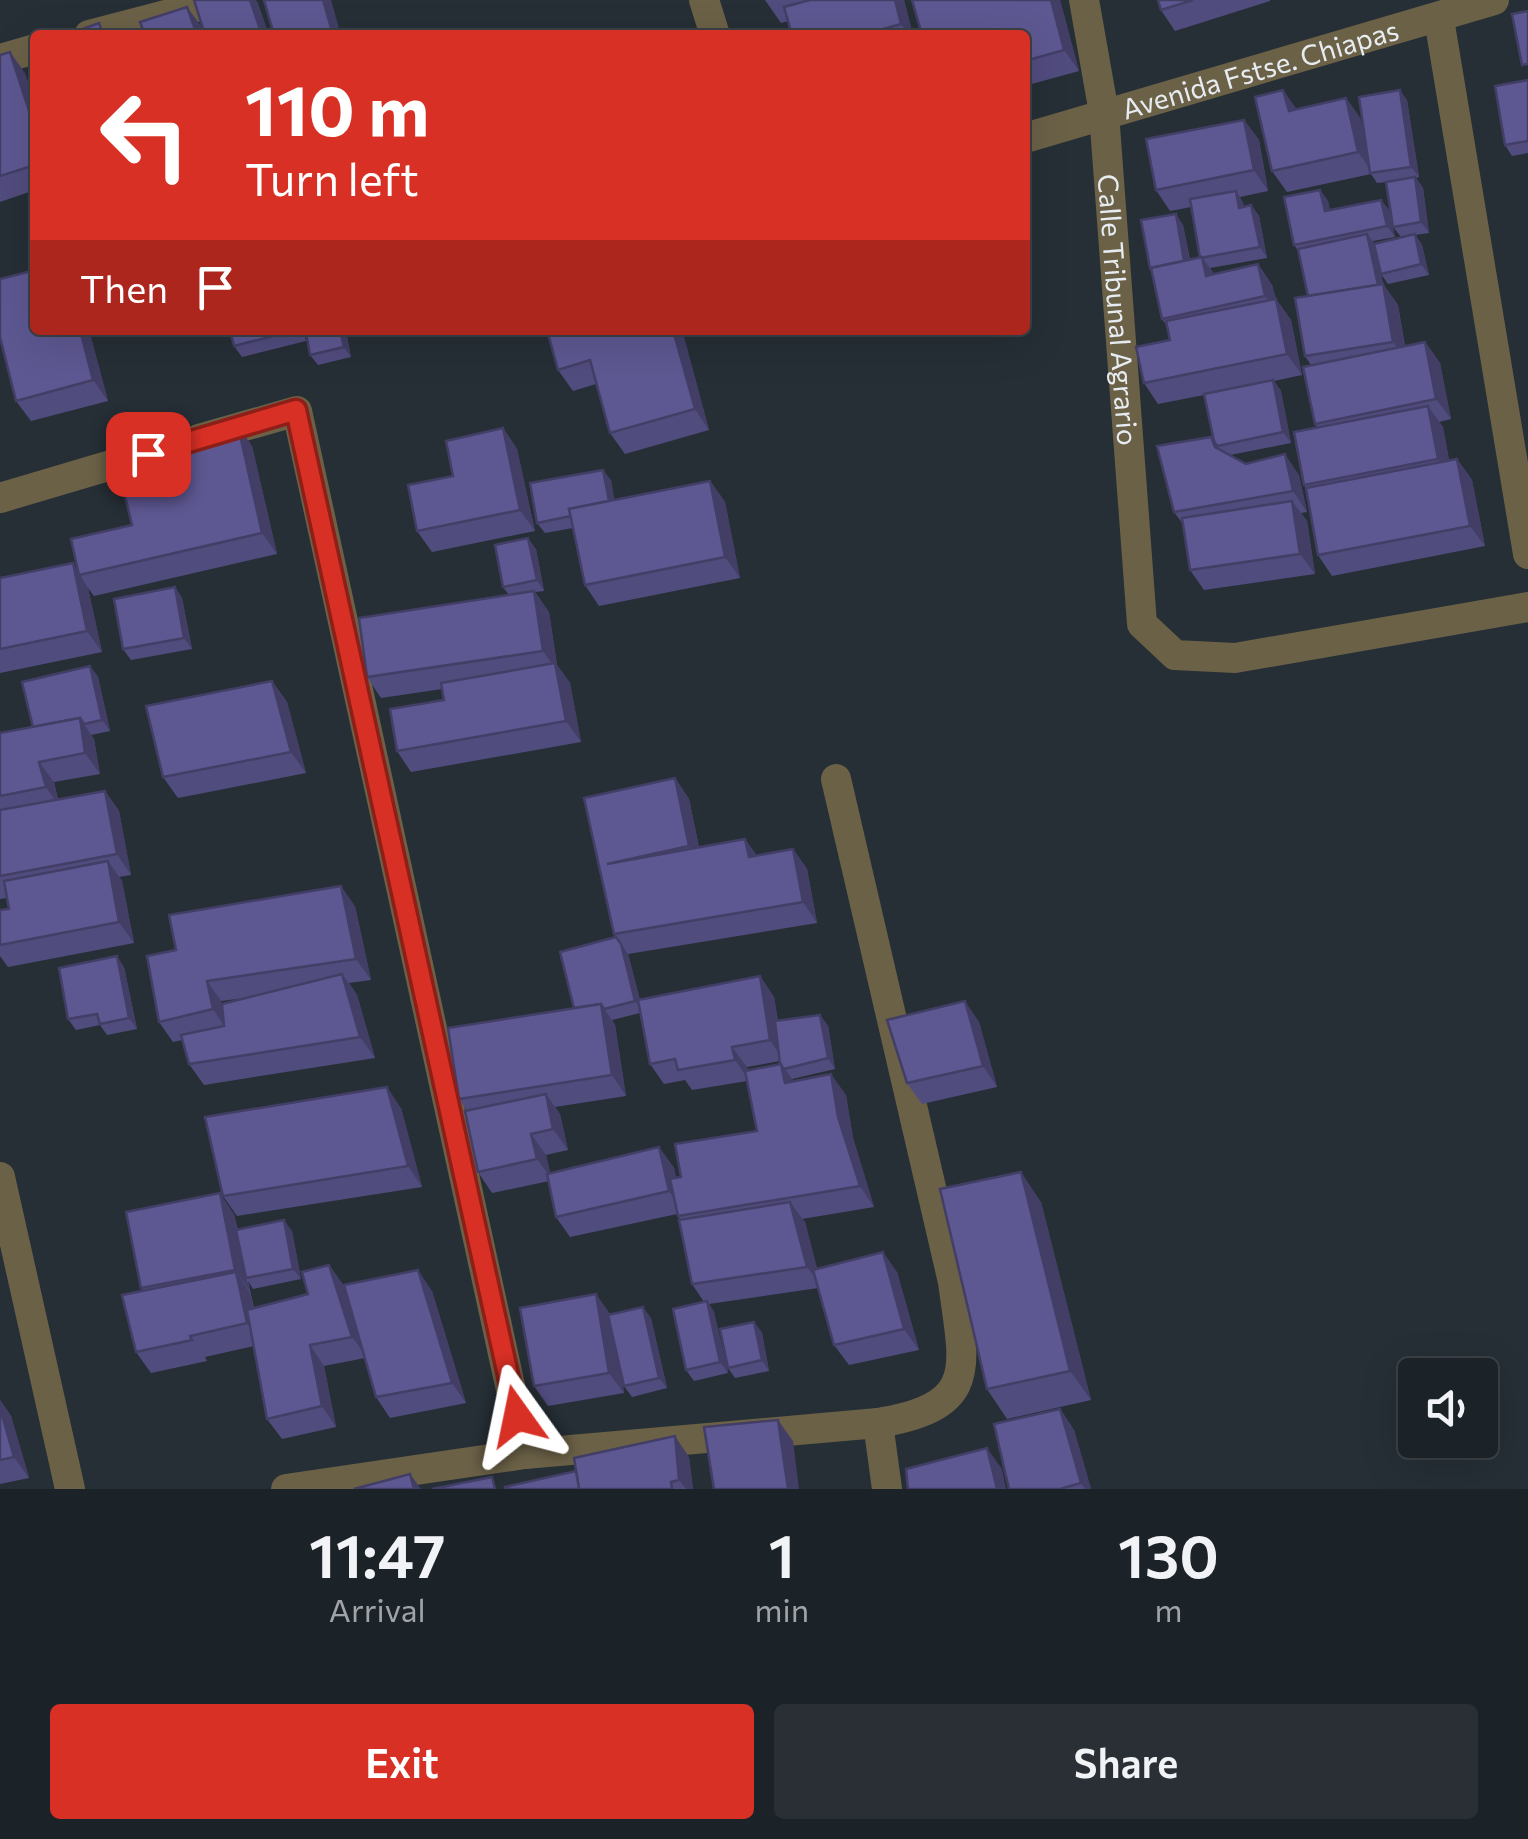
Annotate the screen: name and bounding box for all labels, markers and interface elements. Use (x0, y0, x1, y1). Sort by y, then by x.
street label: Avenida Fstse. Chiapas (1118, 12, 1402, 126)
text: 110 m (245, 65, 429, 150)
icon: left (80, 70, 210, 200)
text: Turn left (245, 150, 419, 205)
street label: Calle Tribunal Agrario (1092, 173, 1146, 447)
icon: arrive (188, 260, 243, 315)
text: Then (80, 264, 168, 311)
pin (106, 412, 191, 497)
icon: arrive (121, 427, 176, 482)
map controls (1398, 1358, 1498, 1458)
button: sound (1398, 1358, 1498, 1458)
position arrow (465, 1364, 569, 1468)
text: 11:47 (309, 1517, 446, 1590)
text: 1 (768, 1517, 795, 1590)
text: 130 (1118, 1517, 1219, 1590)
text: Arrival (329, 1589, 426, 1629)
text: min (755, 1589, 809, 1629)
text: m (1155, 1589, 1182, 1629)
button: Exit (50, 1704, 754, 1819)
button: Share (774, 1704, 1478, 1819)

